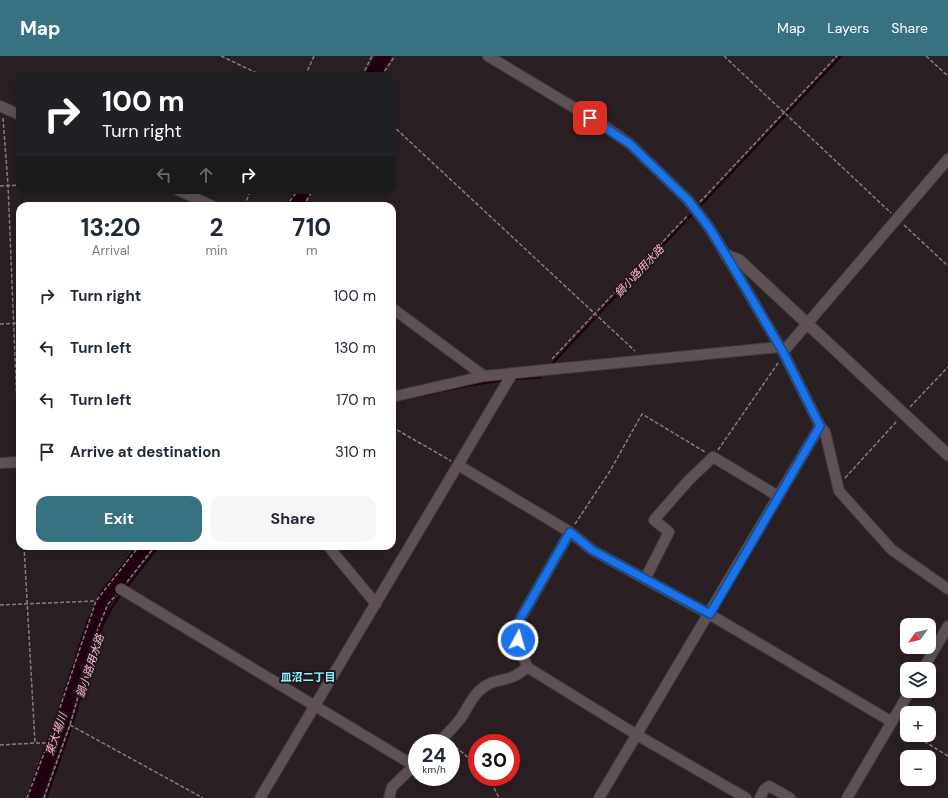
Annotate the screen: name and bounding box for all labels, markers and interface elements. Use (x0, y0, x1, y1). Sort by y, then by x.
text: Map (20, 16, 60, 41)
text: Map (777, 19, 805, 37)
text: Layers (827, 19, 869, 37)
text: Share (891, 19, 928, 37)
text: 100 m (102, 83, 185, 120)
icon: right (36, 88, 88, 140)
pin (573, 101, 607, 135)
icon: arrive (579, 107, 601, 129)
text: Turn right (102, 119, 182, 143)
icon: left (153, 164, 175, 186)
icon: ahead (195, 164, 217, 186)
icon: right (237, 164, 259, 186)
text: 13:20 (81, 212, 141, 243)
text: 2 (210, 212, 223, 243)
text: 710 (292, 212, 331, 243)
water label: 鍋小路用水路 (611, 241, 667, 300)
text: Arrival (92, 242, 130, 259)
text: min (205, 242, 228, 259)
text: m (306, 242, 318, 259)
icon: right (36, 285, 58, 307)
text: Turn right (70, 286, 141, 306)
text: 100 m (333, 286, 376, 306)
icon: left (36, 337, 58, 359)
text: Turn left (70, 338, 131, 358)
text: 130 m (335, 338, 376, 358)
icon: left (36, 389, 58, 411)
text: Turn left (70, 390, 131, 410)
text: 170 m (336, 390, 376, 410)
icon: arrive (36, 441, 58, 463)
text: Arrive at destination (70, 442, 221, 462)
text: 310 m (335, 442, 376, 462)
button: Exit (36, 496, 202, 542)
button: Share (210, 496, 376, 542)
north arrow (900, 618, 936, 654)
map controls (900, 618, 936, 786)
position arrow (497, 619, 539, 661)
water label: 鍋小路用水路 (73, 632, 107, 700)
button: layers (900, 662, 936, 698)
district label: 皿沼二丁目 (281, 670, 336, 684)
button: + (900, 706, 936, 742)
water label: 東大場川 (42, 710, 70, 757)
speed limit sign: 30 (468, 734, 520, 786)
text: 24 (422, 742, 446, 768)
button: − (900, 750, 936, 786)
text: km/h (422, 763, 446, 776)

